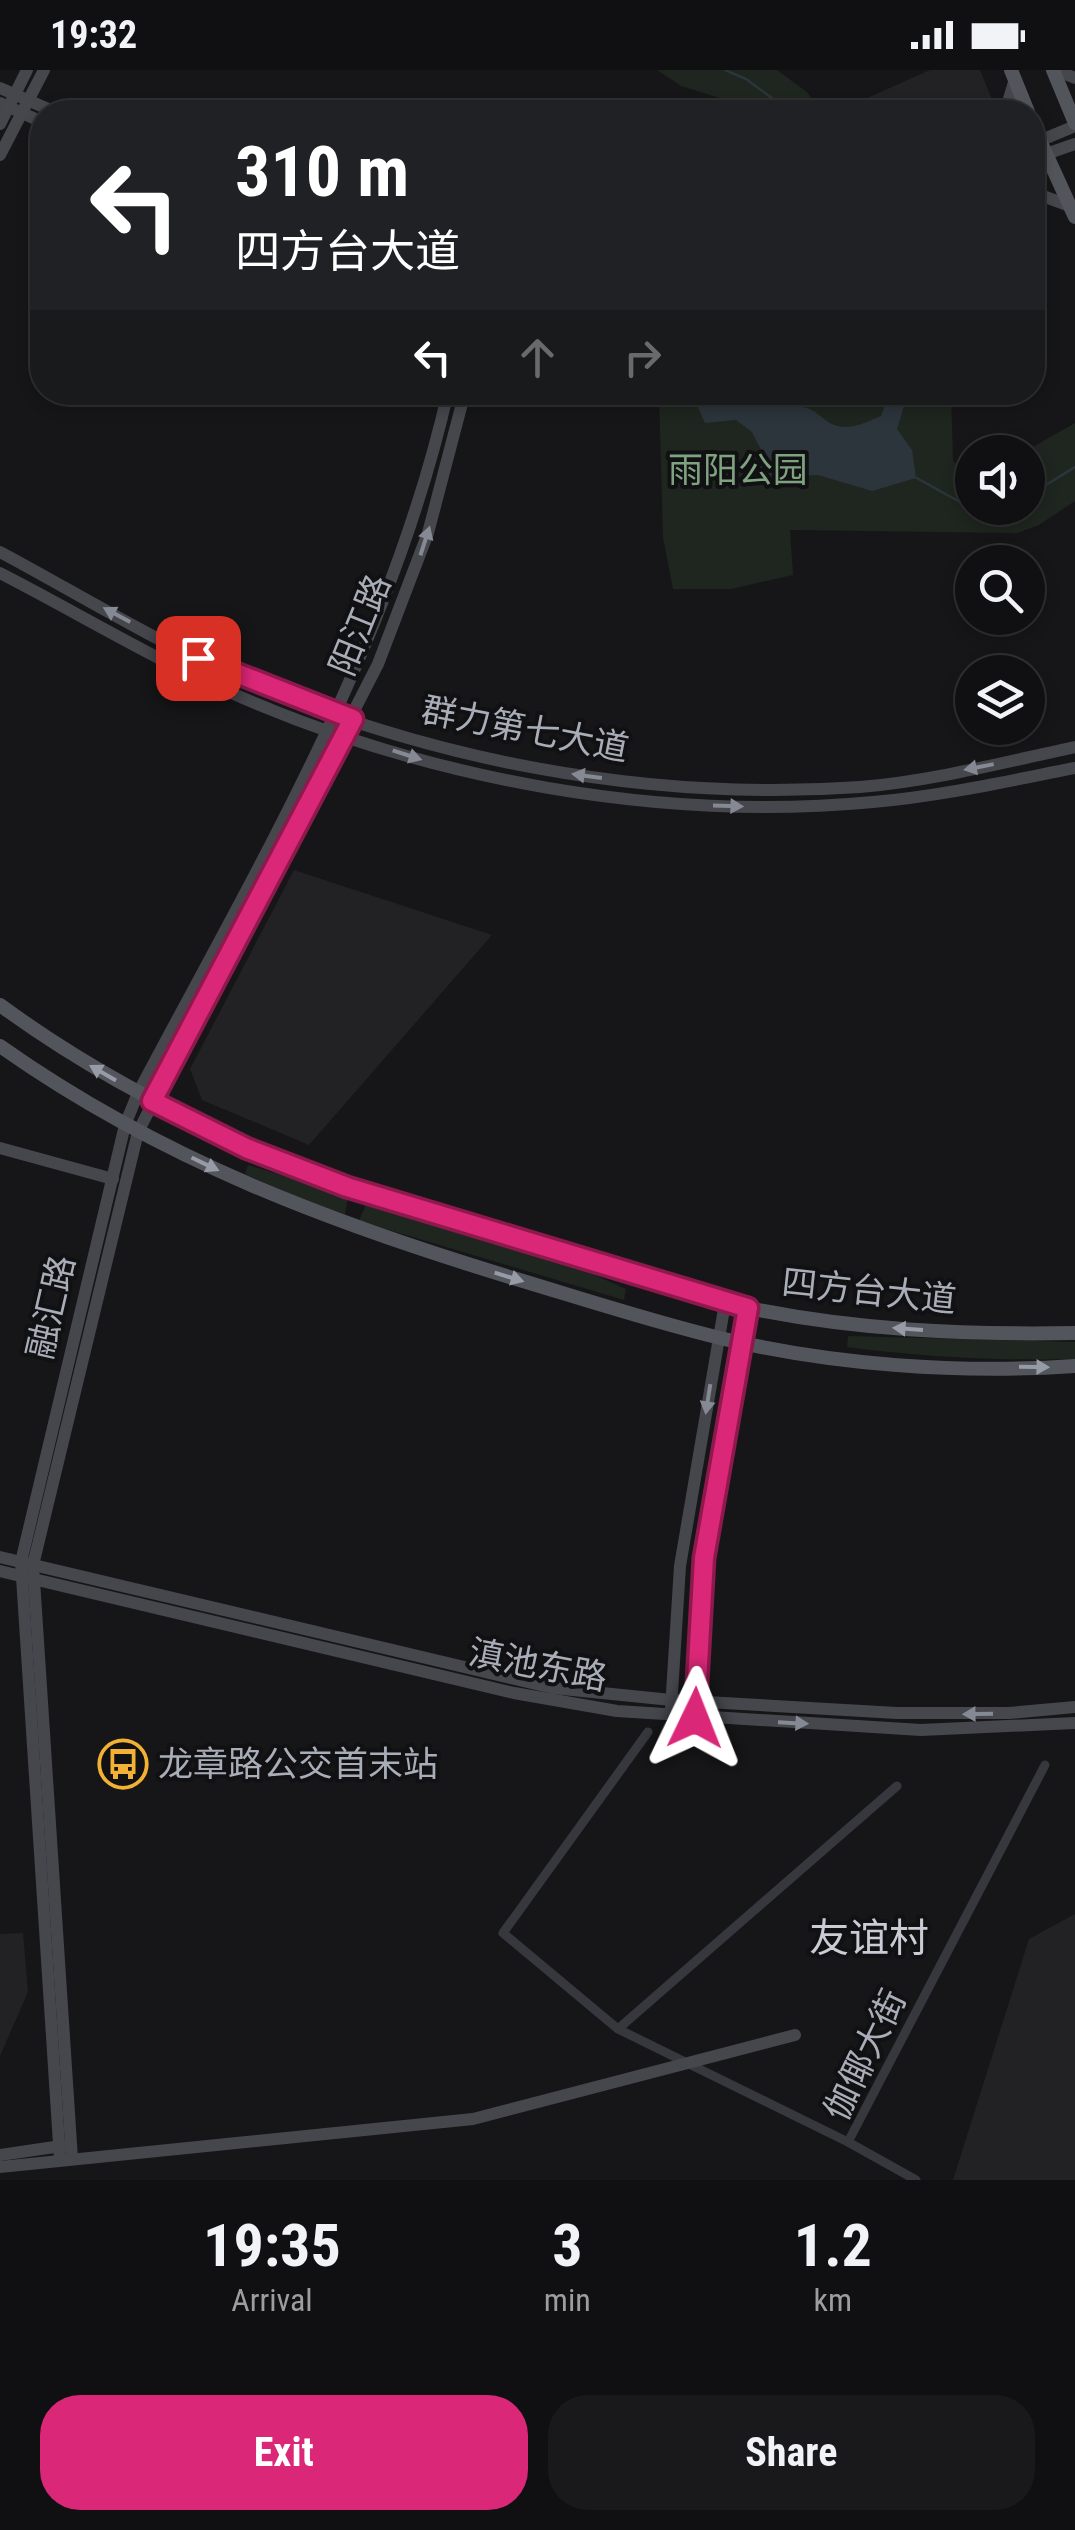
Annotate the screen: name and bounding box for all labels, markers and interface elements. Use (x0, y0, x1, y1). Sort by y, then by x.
text: 19:32 (50, 13, 137, 57)
text: 310 m (235, 131, 409, 213)
icon: left (70, 140, 200, 270)
text: 四方台大道 (235, 225, 460, 278)
icon: left (405, 330, 460, 385)
icon: ahead (510, 330, 565, 385)
icon: right (615, 330, 670, 385)
map controls (955, 435, 1045, 745)
button: sound (955, 435, 1045, 525)
park label: 雨阳公园 (668, 450, 808, 491)
one-way arrow (418, 526, 433, 556)
button: search (955, 545, 1045, 635)
street label: 阳江路 (322, 569, 399, 682)
one-way arrow (102, 607, 131, 624)
pin (156, 616, 241, 701)
icon: arrive (171, 631, 226, 686)
button: layers (955, 655, 1045, 745)
street label: 群力第七大道 (418, 689, 632, 770)
one-way arrow (393, 749, 423, 764)
one-way arrow (964, 759, 995, 775)
one-way arrow (571, 768, 602, 784)
one-way arrow (712, 798, 744, 814)
one-way arrow (89, 1064, 117, 1082)
one-way arrow (191, 1156, 220, 1173)
street label: 融汇路 (20, 1251, 83, 1363)
street label: 四方台大道 (780, 1262, 958, 1321)
one-way arrow (495, 1270, 525, 1285)
one-way arrow (891, 1321, 923, 1337)
one-way arrow (1018, 1359, 1050, 1375)
one-way arrow (700, 1383, 715, 1415)
street label: 滇池东路 (465, 1632, 611, 1699)
position arrow (643, 1666, 747, 1770)
one-way arrow (961, 1706, 993, 1722)
one-way arrow (777, 1715, 809, 1731)
bus stop icon: 龙章路公交首末站 (97, 1738, 149, 1790)
place label: 龙章路公交首末站 (158, 1744, 438, 1785)
district label: 友谊村 (809, 1915, 929, 1962)
street label: 伽倻大街 (816, 1983, 915, 2127)
text: 19:35 (203, 2210, 341, 2281)
text: 3 (552, 2210, 582, 2281)
text: 1.2 (794, 2210, 872, 2281)
text: Arrival (231, 2281, 313, 2319)
text: min (544, 2281, 591, 2319)
text: km (814, 2281, 852, 2319)
button: Exit (40, 2395, 528, 2510)
button: Share (548, 2395, 1035, 2510)

